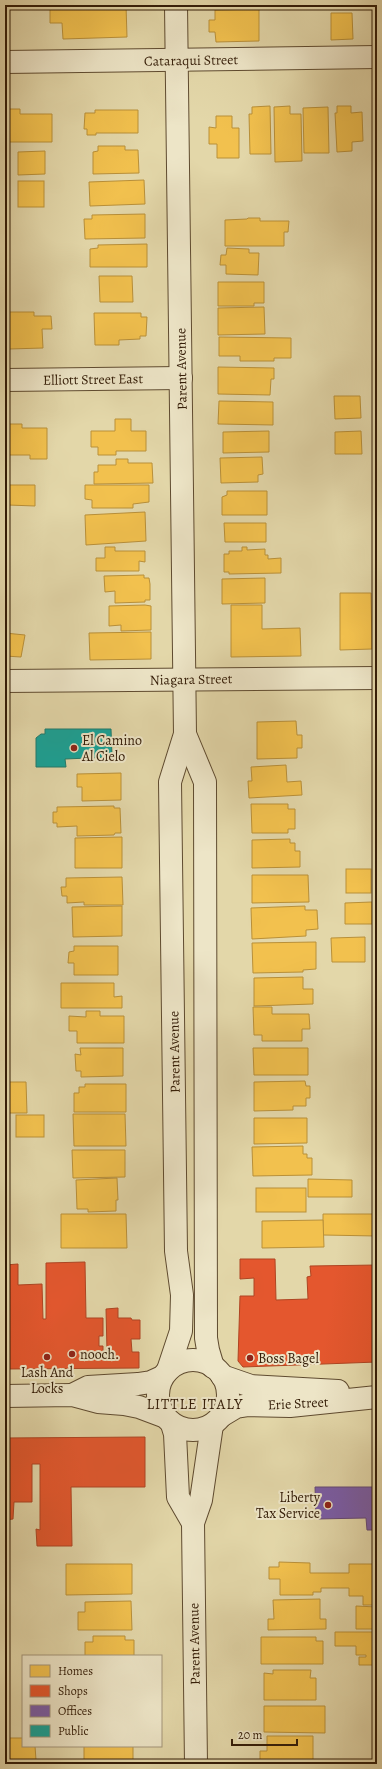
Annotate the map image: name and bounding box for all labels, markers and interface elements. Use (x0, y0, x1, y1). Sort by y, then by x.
street label: Cataraqui Street (144, 50, 239, 71)
street label: Parent Avenue (171, 328, 192, 410)
street label: Elliott Street East (43, 369, 144, 390)
street label: Niagara Street (149, 669, 233, 690)
place label: El Camino Al Cielo (81, 731, 142, 766)
marker: El Camino Al Cielo (69, 743, 79, 753)
street label: Parent Avenue (164, 1011, 185, 1093)
place label: nooch. (80, 1345, 119, 1364)
marker: nooch. (67, 1349, 77, 1359)
place label: Boss Bagel (258, 1349, 319, 1368)
marker: Lash And Locks (42, 1352, 52, 1362)
marker: Boss Bagel (245, 1353, 255, 1363)
place label: Lash And Locks (21, 1363, 74, 1398)
street label: Erie Street (267, 1392, 329, 1415)
district label: LITTLE ITALY (147, 1394, 243, 1414)
place label: Liberty Tax Service (256, 1488, 321, 1523)
marker: Liberty Tax Service (323, 1500, 333, 1510)
street label: Parent Avenue (184, 1603, 205, 1685)
legend (22, 1655, 162, 1747)
text: Homes (58, 1663, 93, 1679)
text: Shops (58, 1683, 88, 1699)
text: Offices (58, 1703, 92, 1719)
scale bar (232, 1721, 297, 1747)
text: Public (58, 1723, 89, 1739)
text: 20 m (238, 1727, 262, 1743)

